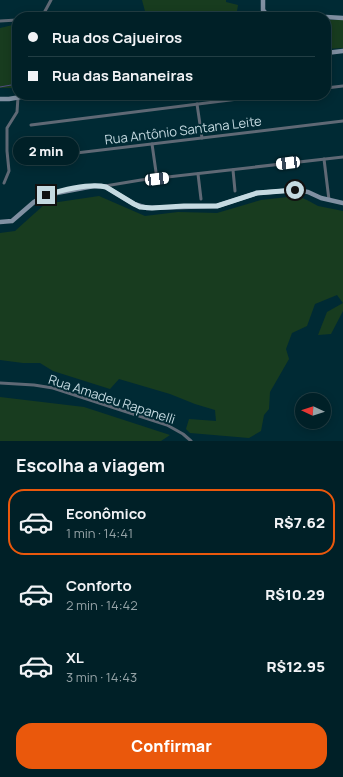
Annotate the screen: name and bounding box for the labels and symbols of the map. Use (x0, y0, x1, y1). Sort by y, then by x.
street label: Rua Antônio Santana Leite (103, 111, 263, 149)
callout: 2 min (13, 137, 79, 165)
car (275, 156, 301, 170)
car (144, 172, 170, 186)
route start (286, 181, 304, 199)
route end (37, 186, 55, 204)
street label: Rua Amadeu Rapanelli (46, 370, 178, 428)
north arrow (295, 393, 331, 429)

